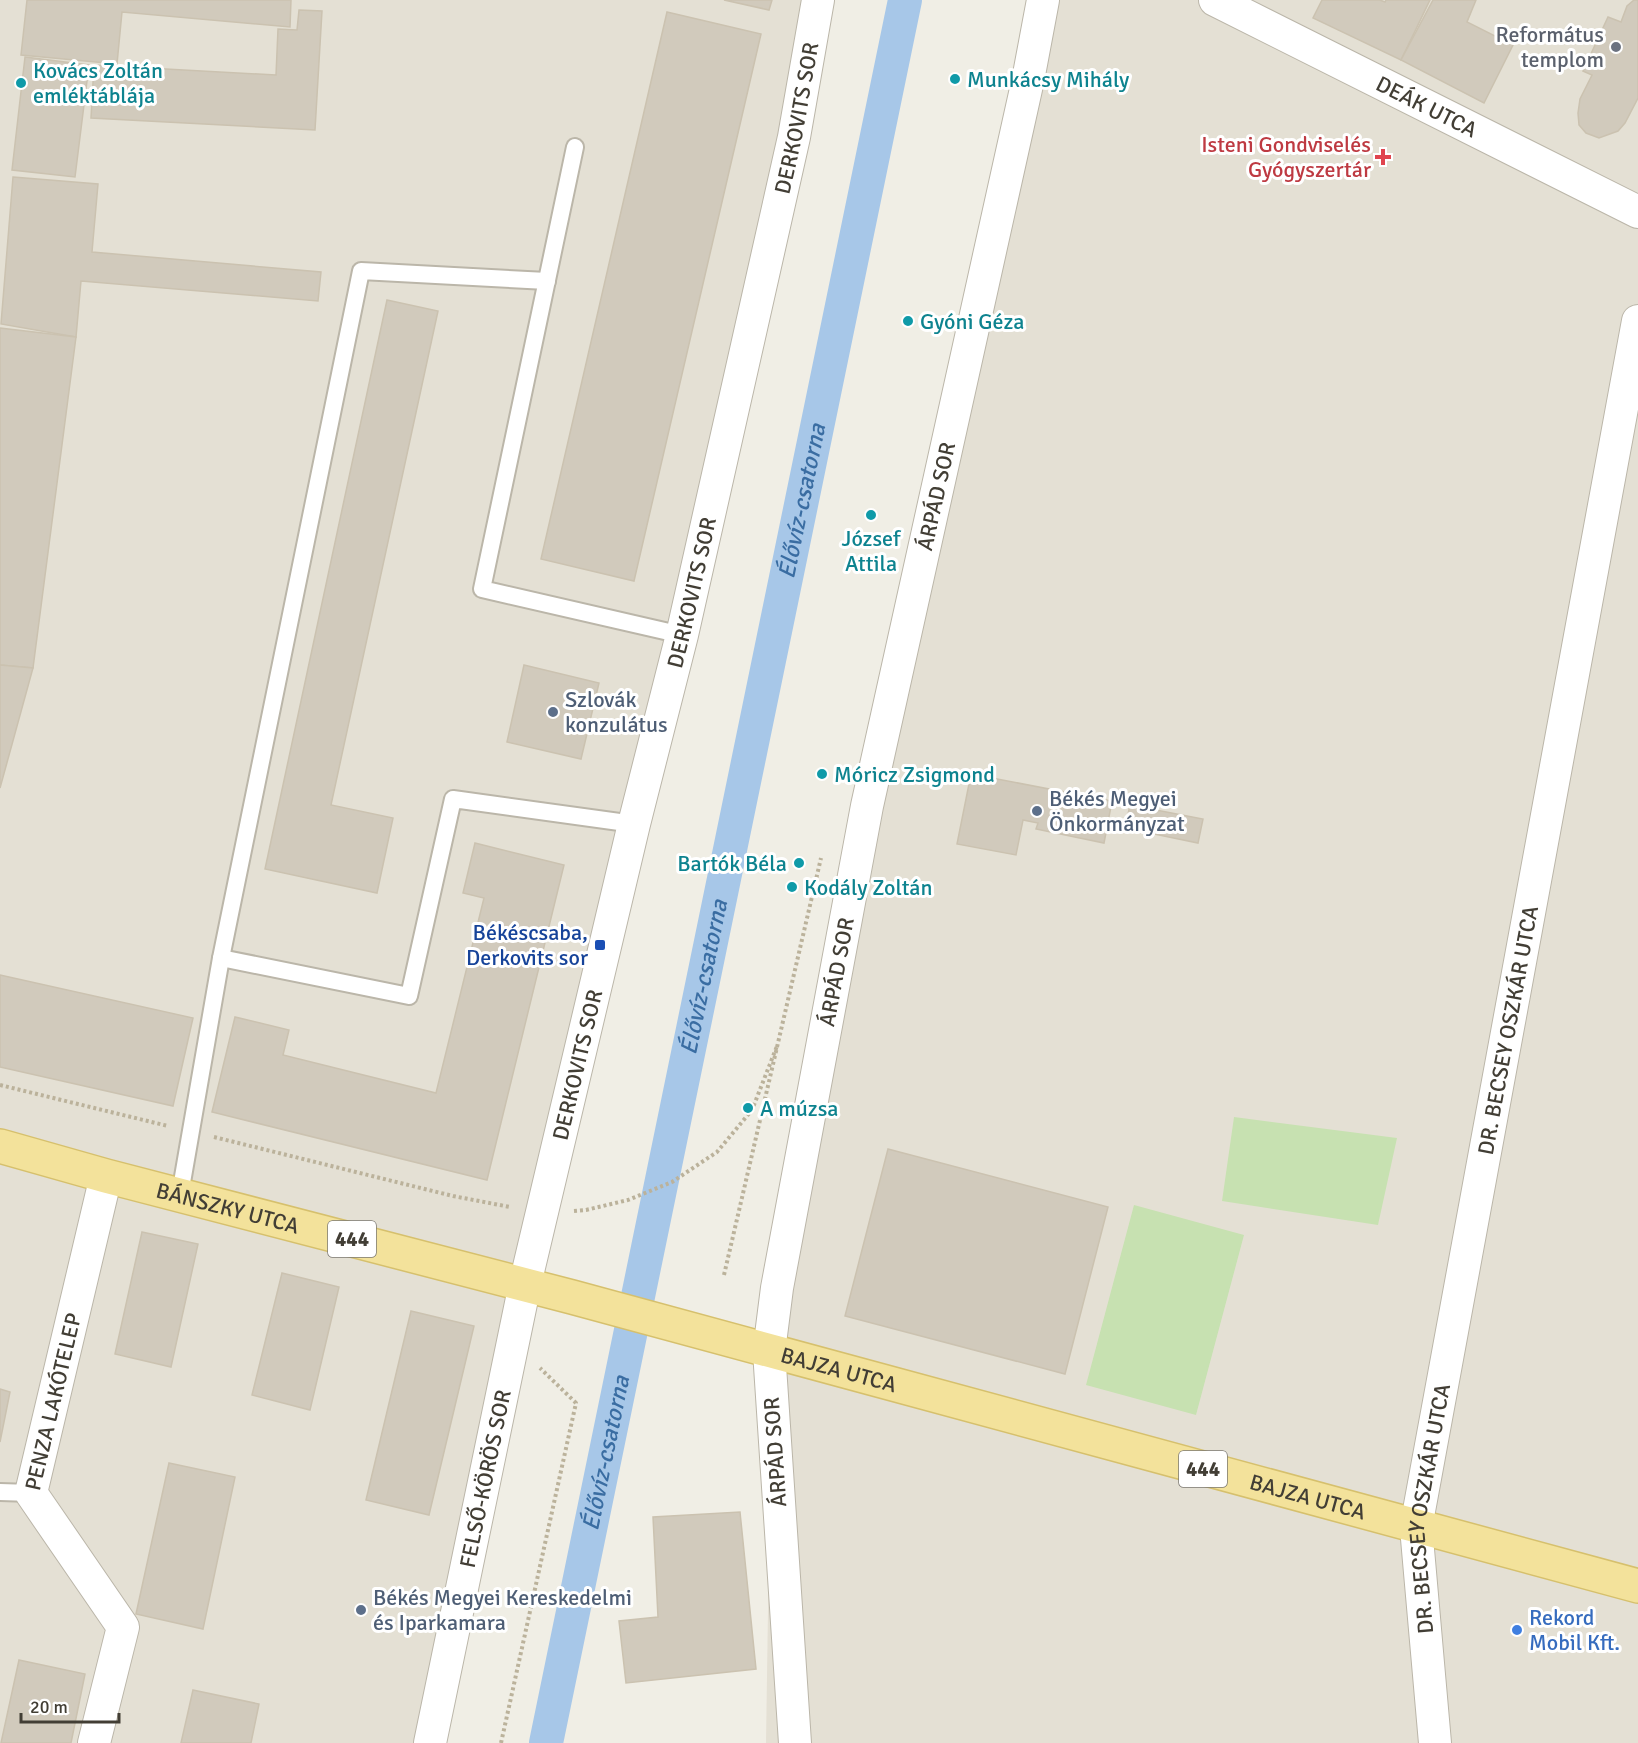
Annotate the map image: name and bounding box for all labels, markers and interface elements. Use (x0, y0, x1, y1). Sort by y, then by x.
place label: Református templom (1496, 21, 1604, 73)
street label: DERKOVITS SOR (768, 40, 824, 196)
marker: Református templom (1609, 40, 1623, 54)
place label: Kovács Zoltán emléktáblája (33, 57, 163, 109)
place label: Munkácsy Mihály (967, 66, 1130, 93)
street label: DEÁK UTCA (1372, 70, 1483, 143)
marker: Munkácsy Mihály (948, 72, 962, 86)
marker: Kovács Zoltán emléktáblája (14, 76, 28, 90)
place label: Isteni Gondviselés Gyógyszertár (1201, 131, 1371, 183)
marker: Isteni Gondviselés Gyógyszertár (1376, 150, 1390, 164)
place label: Gyóni Géza (920, 308, 1024, 335)
marker: Gyóni Géza (901, 314, 915, 328)
water label: Élővíz-csatorna (771, 420, 833, 581)
street label: ÁRPÁD SOR (911, 439, 961, 553)
marker: József Attila (864, 508, 878, 522)
street label: DERKOVITS SOR (661, 514, 722, 671)
place label: József Attila (842, 525, 902, 577)
place label: Szlovák konzulátus (565, 686, 668, 738)
marker: Szlovák konzulátus (546, 705, 560, 719)
place label: Móricz Zsigmond (834, 761, 995, 788)
marker: Móricz Zsigmond (815, 767, 829, 781)
place label: Békés Megyei Önkormányzat (1049, 785, 1185, 837)
marker: Békés Megyei Önkormányzat (1030, 804, 1044, 818)
place label: Bartók Béla (677, 850, 787, 877)
marker: Bartók Béla (792, 856, 806, 870)
place label: Kodály Zoltán (804, 874, 933, 901)
marker: Kodály Zoltán (785, 880, 799, 894)
water label: Élővíz-csatorna (673, 896, 735, 1057)
street label: DR. BECSEY OSZKÁR UTCA (1471, 903, 1544, 1157)
street label: ÁRPÁD SOR (813, 915, 859, 1028)
place label: Békéscsaba, Derkovits sor (466, 919, 588, 971)
marker: Békéscsaba, Derkovits sor (593, 938, 607, 952)
street label: DERKOVITS SOR (546, 987, 608, 1143)
place label: A múzsa (760, 1095, 838, 1122)
marker: A múzsa (741, 1101, 755, 1115)
street label: BÁNSZKY UTCA (153, 1176, 303, 1239)
road number: 444 (328, 1221, 376, 1257)
street label: PENZA LAKÓTELEP (19, 1310, 87, 1493)
street label: BAJZA UTCA (778, 1341, 900, 1398)
water label: Élővíz-csatorna (575, 1372, 636, 1533)
street label: DR. BECSEY OSZKÁR UTCA (1402, 1381, 1456, 1635)
street label: FELSŐ-KÖRÖS SOR (453, 1387, 516, 1570)
street label: ÁRPÁD SOR (758, 1396, 792, 1508)
road number: 444 (1179, 1451, 1227, 1487)
street label: BAJZA UTCA (1247, 1468, 1369, 1525)
place label: Békés Megyei Kereskedelmi és Iparkamara (373, 1584, 632, 1636)
marker: Békés Megyei Kereskedelmi és Iparkamara (354, 1603, 368, 1617)
place label: Rekord Mobil Kft. (1529, 1604, 1620, 1656)
marker: Rekord Mobil Kft. (1510, 1623, 1524, 1637)
scale bar (21, 1686, 118, 1724)
text: 20 m (30, 1696, 68, 1718)

